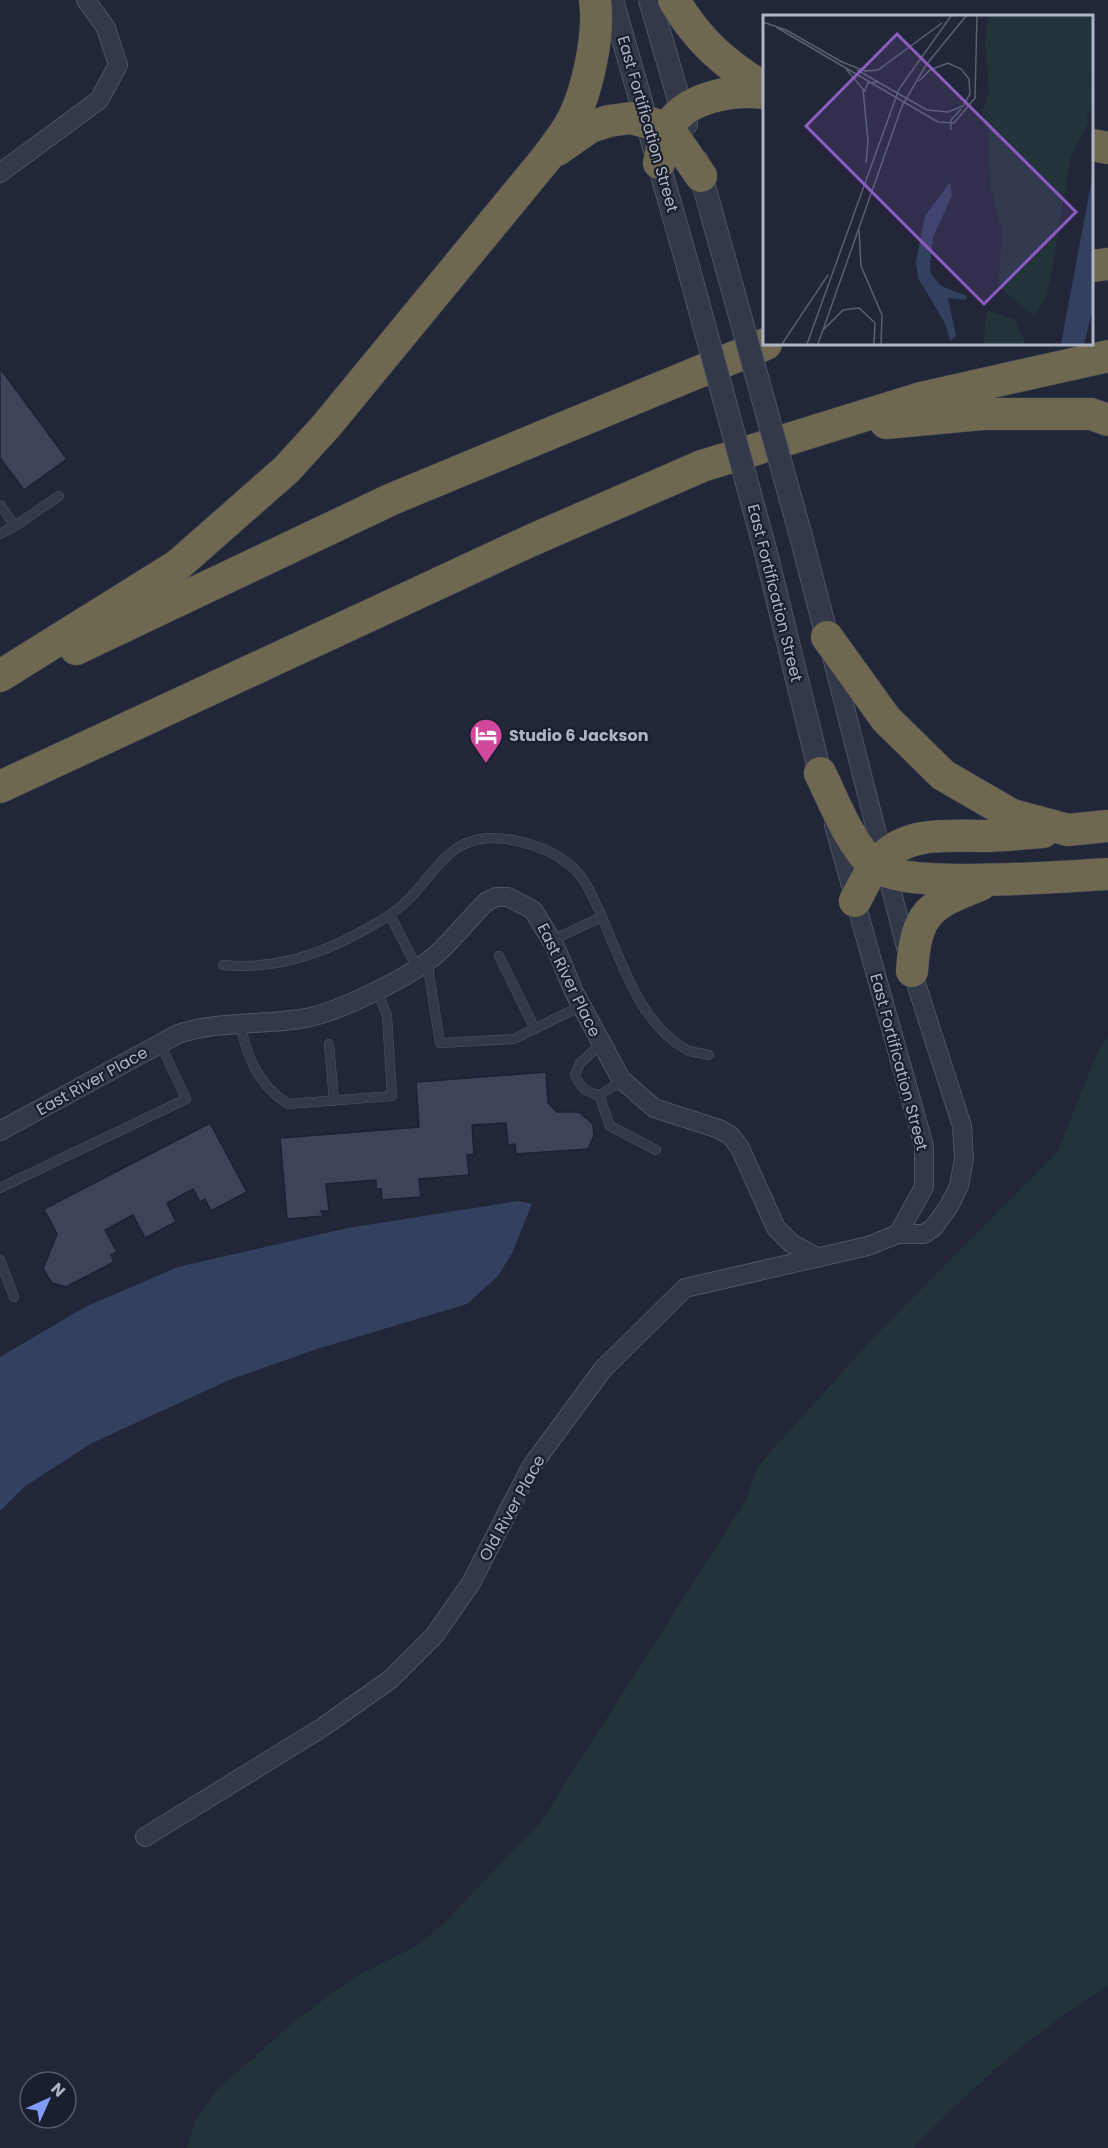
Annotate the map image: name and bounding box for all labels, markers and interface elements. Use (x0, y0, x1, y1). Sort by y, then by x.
inset map (763, 15, 1093, 345)
street label: East Fortification Street (612, 33, 684, 215)
street label: East Fortification Street (742, 502, 808, 685)
hotel icon: Studio 6 Jackson (468, 717, 504, 764)
place label: Studio 6 Jackson (509, 724, 648, 747)
street label: East River Place (532, 919, 607, 1041)
street label: East Fortification Street (864, 971, 934, 1153)
street label: East River Place (32, 1041, 152, 1121)
street label: Old River Place (473, 1451, 551, 1565)
north arrow (18, 2070, 78, 2130)
text: N (46, 2077, 71, 2102)

